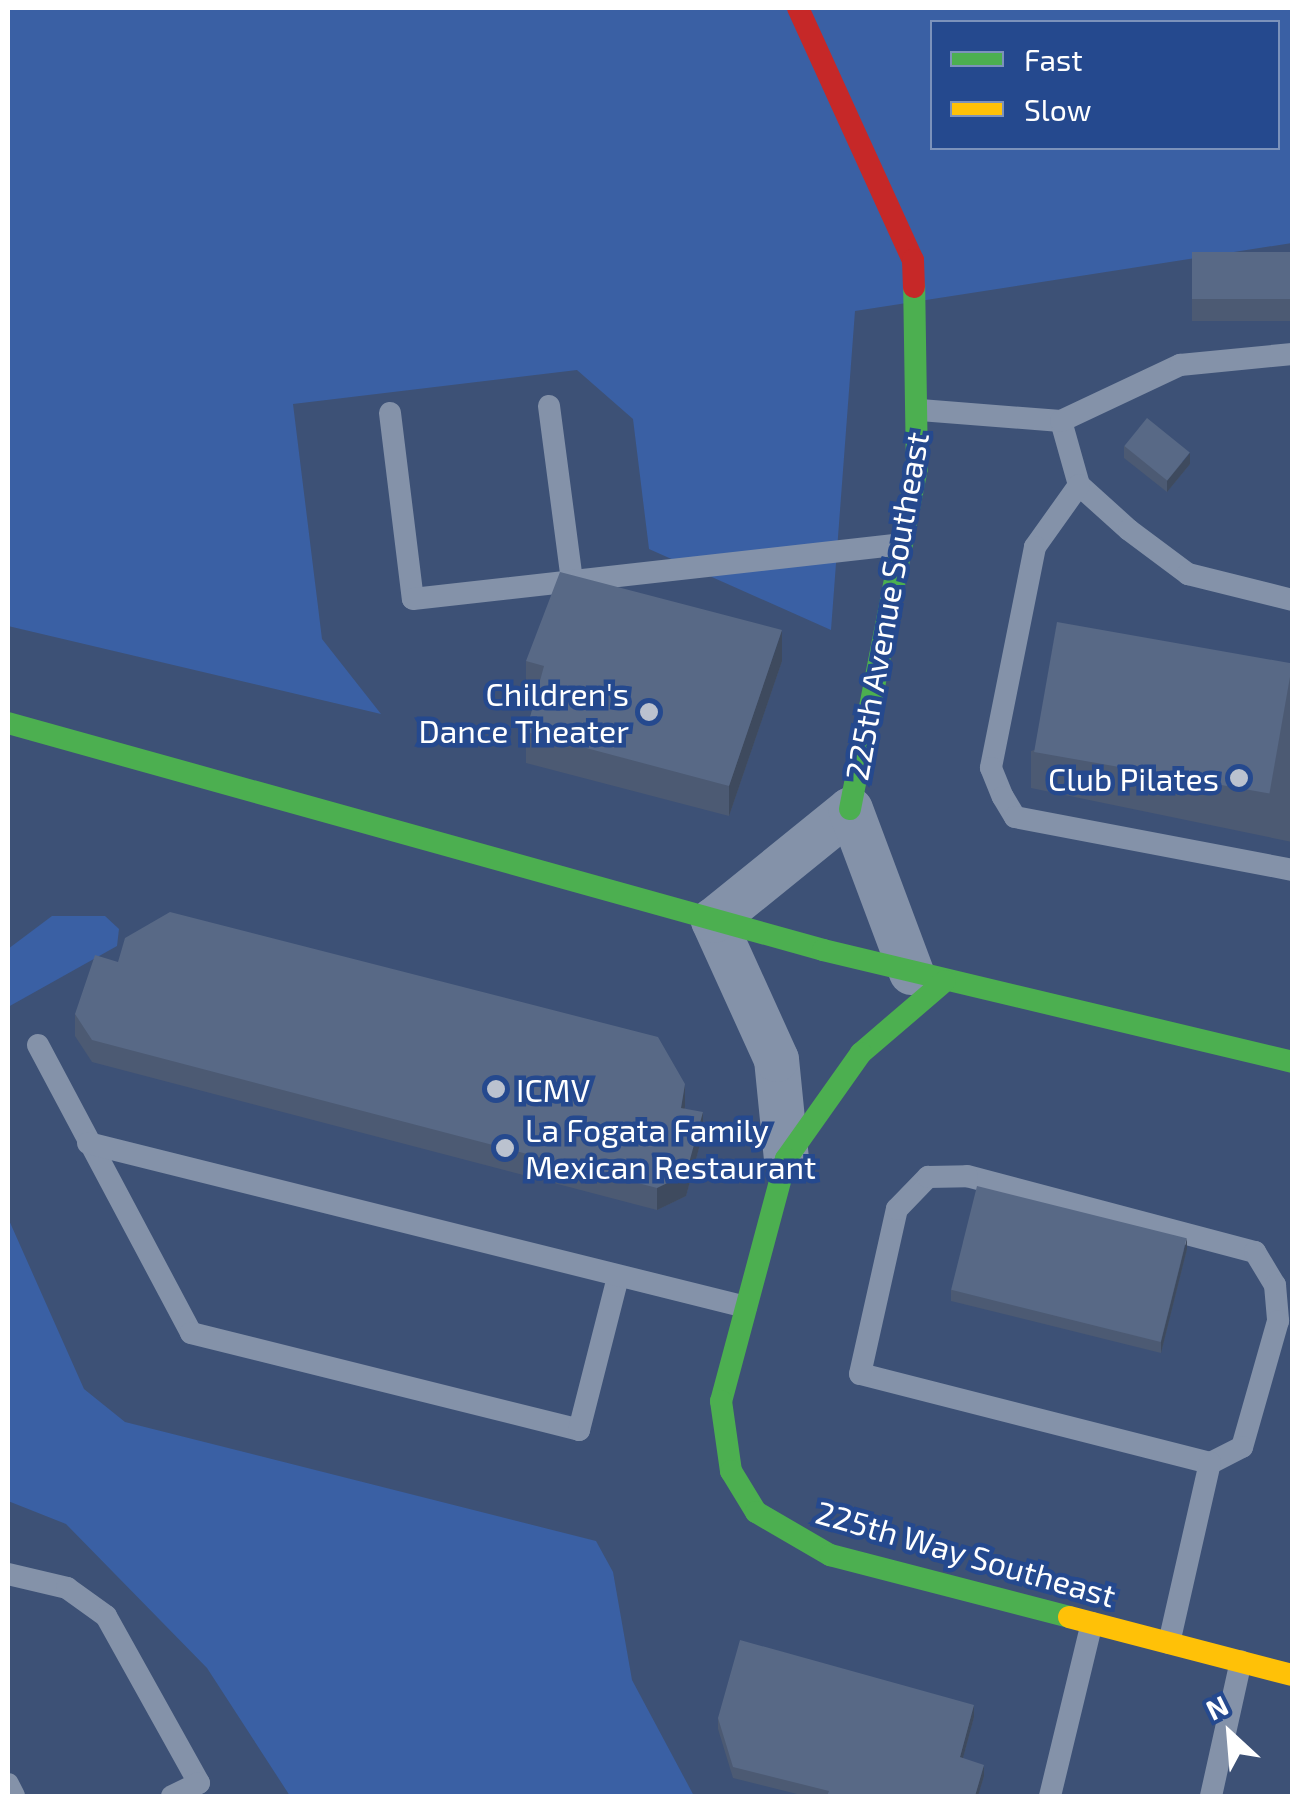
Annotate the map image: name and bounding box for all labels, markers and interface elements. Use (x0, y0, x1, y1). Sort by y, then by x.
legend (930, 20, 1280, 150)
text: Fast (1024, 41, 1083, 77)
text: Slow (1024, 91, 1091, 127)
street label: 225th Avenue Southeast (836, 428, 936, 784)
place label: Children's Dance Theater (418, 675, 629, 750)
marker: Children's Dance Theater (638, 701, 660, 723)
place label: Club Pilates (1048, 759, 1219, 797)
marker: Club Pilates (1228, 767, 1250, 789)
place label: ICMV (516, 1070, 590, 1108)
marker: ICMV (485, 1078, 507, 1100)
place label: La Fogata Family Mexican Restaurant (525, 1111, 816, 1186)
marker: La Fogata Family Mexican Restaurant (494, 1137, 516, 1159)
street label: 225th Way Southeast (811, 1492, 1121, 1614)
north arrow (1180, 1684, 1280, 1784)
text: N (1200, 1687, 1233, 1727)

